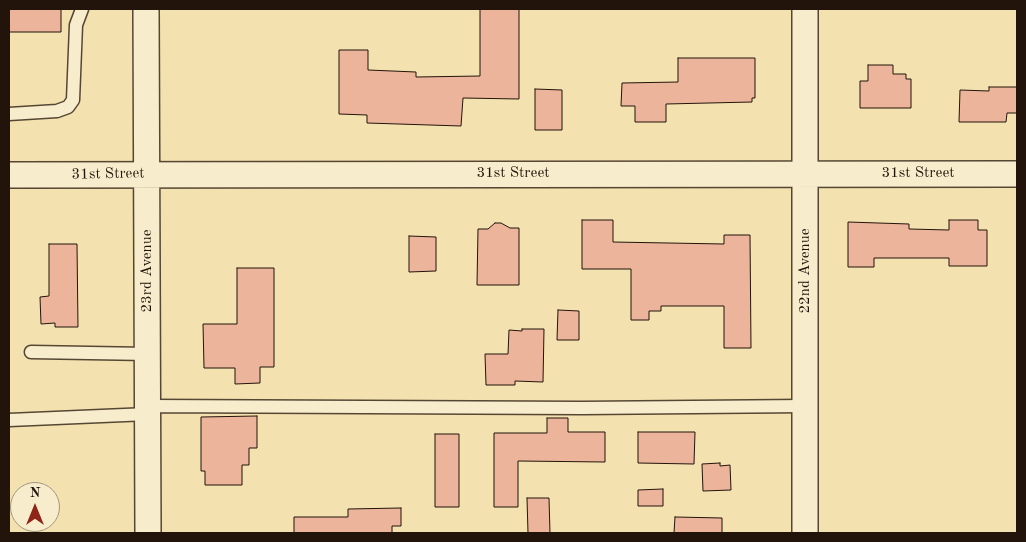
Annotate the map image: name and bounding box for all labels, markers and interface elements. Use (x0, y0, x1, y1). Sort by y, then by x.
street label: 31st Street (71, 164, 145, 184)
street label: 31st Street (476, 164, 550, 182)
street label: 31st Street (881, 164, 955, 182)
street label: 22nd Avenue (796, 228, 814, 314)
street label: 23rd Avenue (138, 229, 156, 313)
north arrow (10, 482, 60, 532)
text: N (30, 486, 40, 500)

